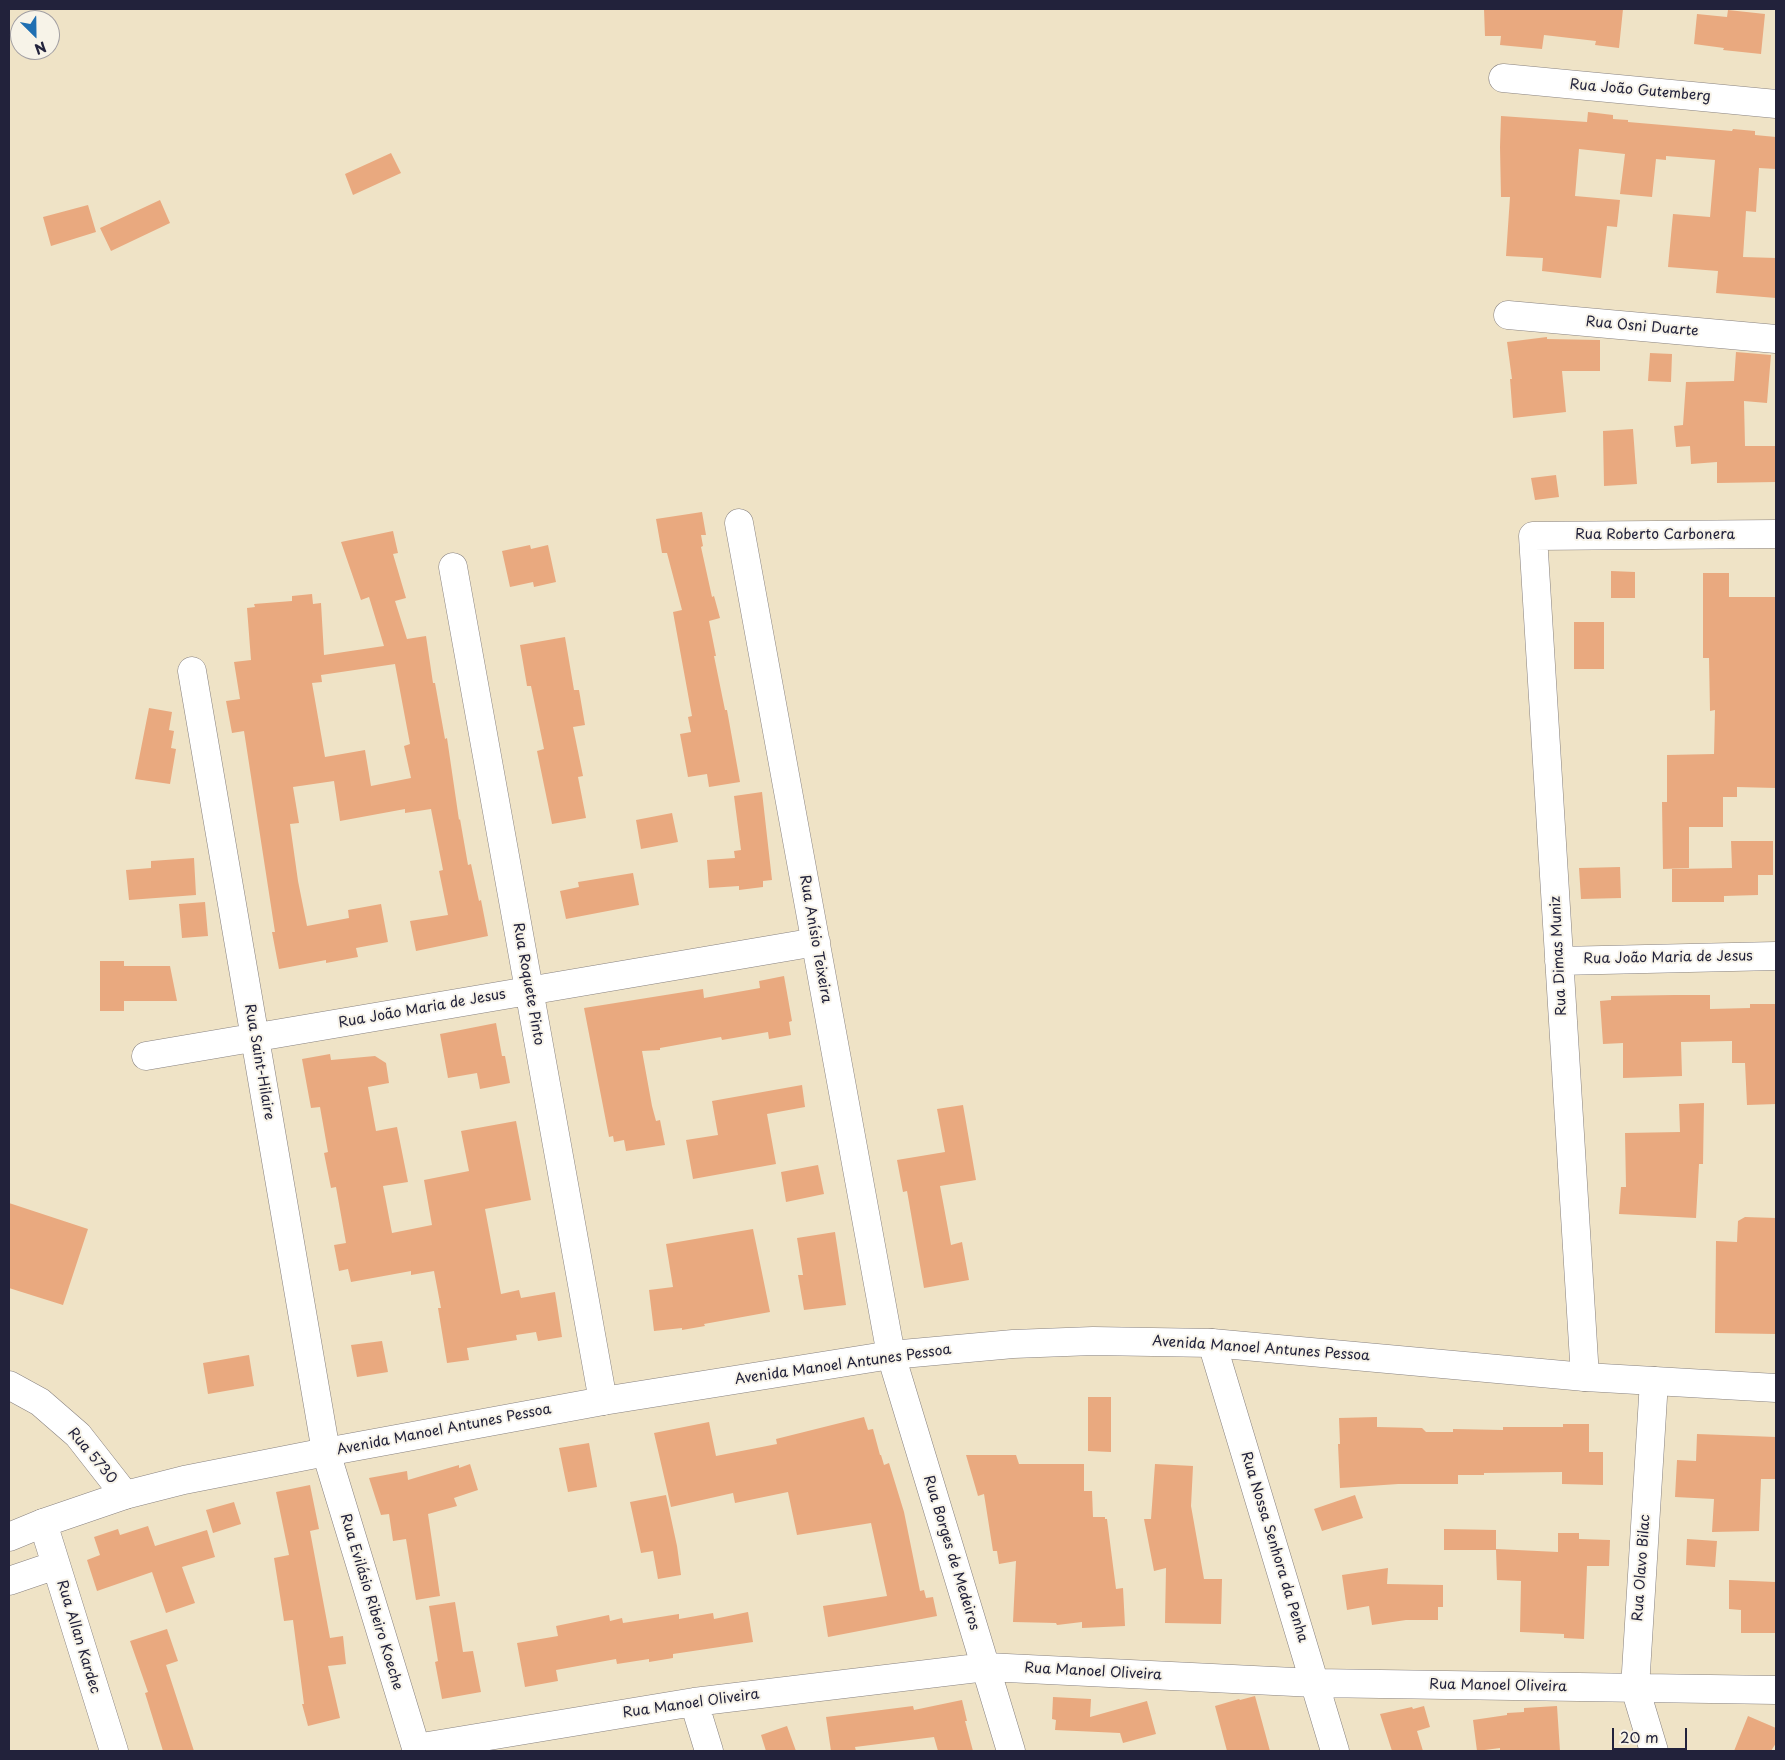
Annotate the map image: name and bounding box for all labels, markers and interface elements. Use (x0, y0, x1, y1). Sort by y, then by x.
north arrow (10, 10, 60, 60)
text: N (31, 37, 50, 60)
street label: Rua João Gutemberg (1569, 76, 1711, 106)
street label: Rua Osni Duarte (1585, 314, 1699, 340)
street label: Rua Roberto Carbonera (1575, 527, 1735, 543)
street label: Rua Anísio Teixeira (795, 874, 835, 1004)
street label: Rua Dimas Muniz (1547, 896, 1571, 1016)
street label: Rua Roquete Pinto (509, 921, 547, 1047)
street label: Rua João Maria de Jesus (1583, 948, 1753, 968)
street label: Rua João Maria de Jesus (337, 986, 507, 1032)
street label: Rua Saint-Hilaire (241, 1003, 277, 1121)
street label: Avenida Manoel Antunes Pessoa (1152, 1333, 1370, 1365)
street label: Avenida Manoel Antunes Pessoa (734, 1342, 952, 1388)
street label: Avenida Manoel Antunes Pessoa (335, 1401, 553, 1459)
street label: Rua 5730 (64, 1425, 120, 1487)
street label: Rua Nossa Senhora da Penha (1237, 1450, 1311, 1644)
street label: Rua Borges de Medeiros (919, 1473, 983, 1633)
street label: Rua Evilásio Ribeiro Koeche (336, 1512, 406, 1692)
street label: Rua Olavo Bilac (1630, 1514, 1654, 1622)
street label: Rua Allan Kardec (53, 1578, 103, 1696)
street label: Rua Manoel Oliveira (1024, 1660, 1162, 1684)
street label: Rua Manoel Oliveira (1429, 1676, 1567, 1696)
street label: Rua Manoel Oliveira (622, 1686, 760, 1722)
scale bar (1615, 1718, 1690, 1750)
text: 20 m (1620, 1725, 1659, 1748)

